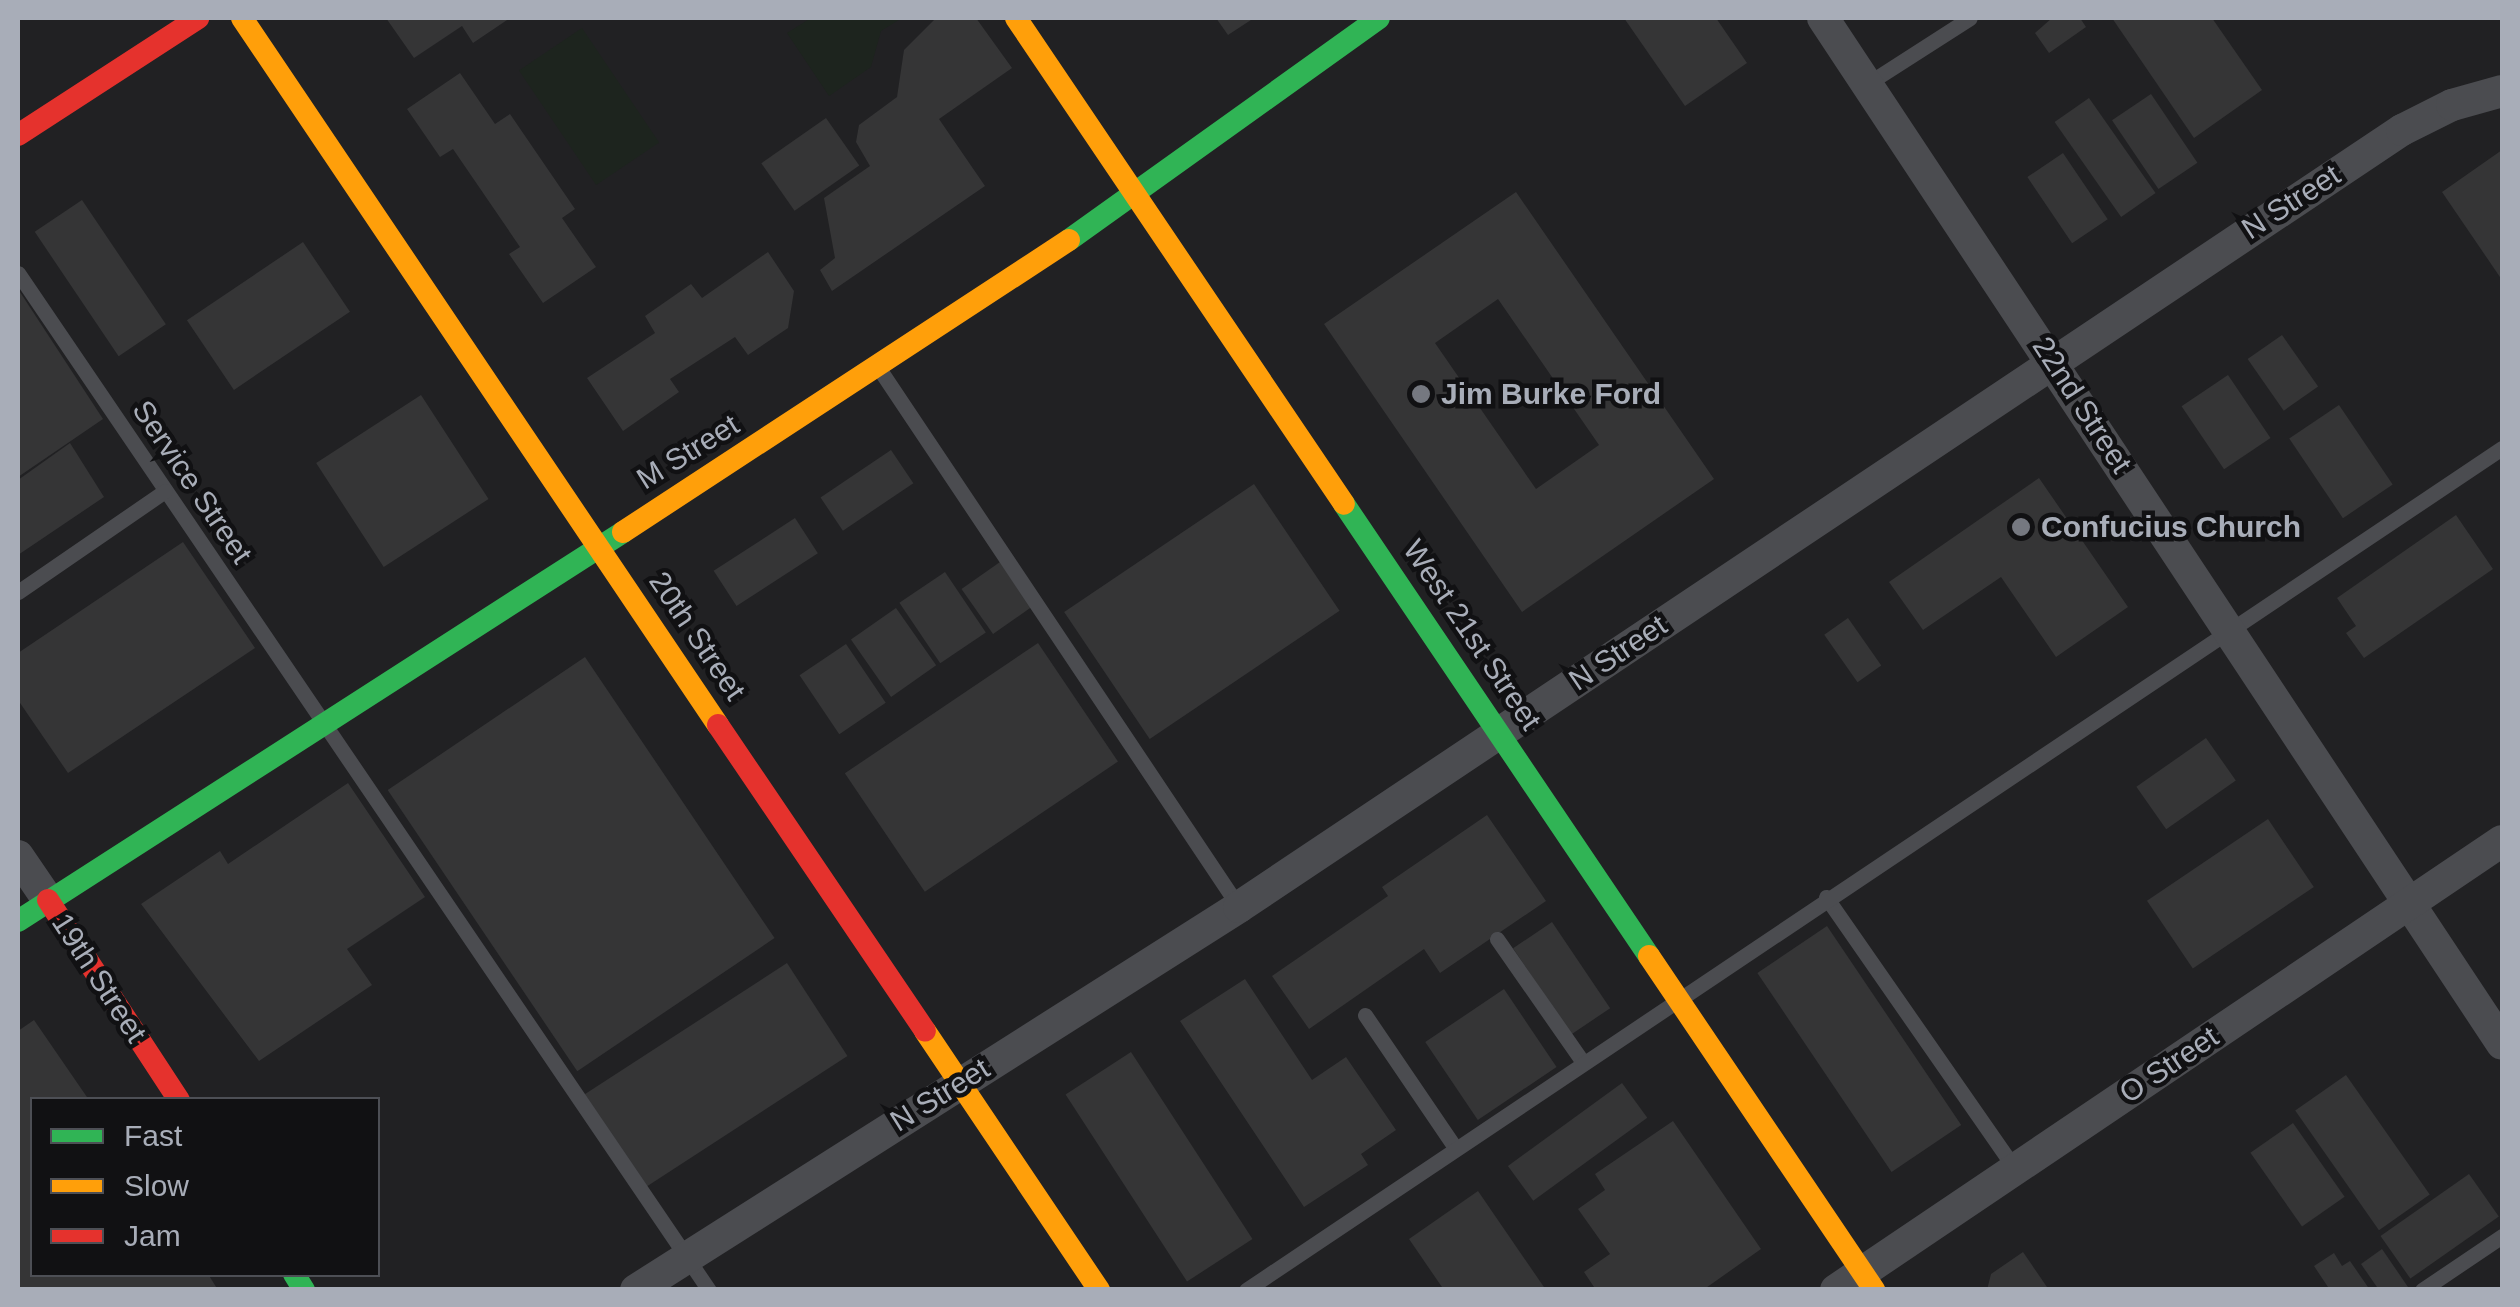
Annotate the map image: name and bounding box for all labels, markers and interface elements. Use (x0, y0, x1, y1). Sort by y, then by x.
street label: N Street (2235, 157, 2347, 247)
street label: 22nd Street (2025, 330, 2139, 480)
place label: Jim Burke Ford (1441, 376, 1661, 412)
marker: Jim Burke Ford (1410, 383, 1432, 405)
street label: Service Street (124, 394, 260, 570)
street label: M Street (630, 407, 746, 497)
place label: Confucius Church (2041, 509, 2301, 545)
marker: Confucius Church (2010, 516, 2032, 538)
street label: West 21st Street (1395, 533, 1549, 737)
street label: 20th Street (641, 565, 753, 707)
street label: N Street (1562, 607, 1674, 699)
street label: 19th Street (44, 907, 154, 1049)
street label: O Street (2113, 1019, 2225, 1111)
street label: N Street (884, 1051, 996, 1139)
legend (30, 1097, 380, 1277)
text: Fast (124, 1119, 182, 1152)
text: Slow (124, 1169, 189, 1202)
text: Jam (124, 1219, 181, 1252)

